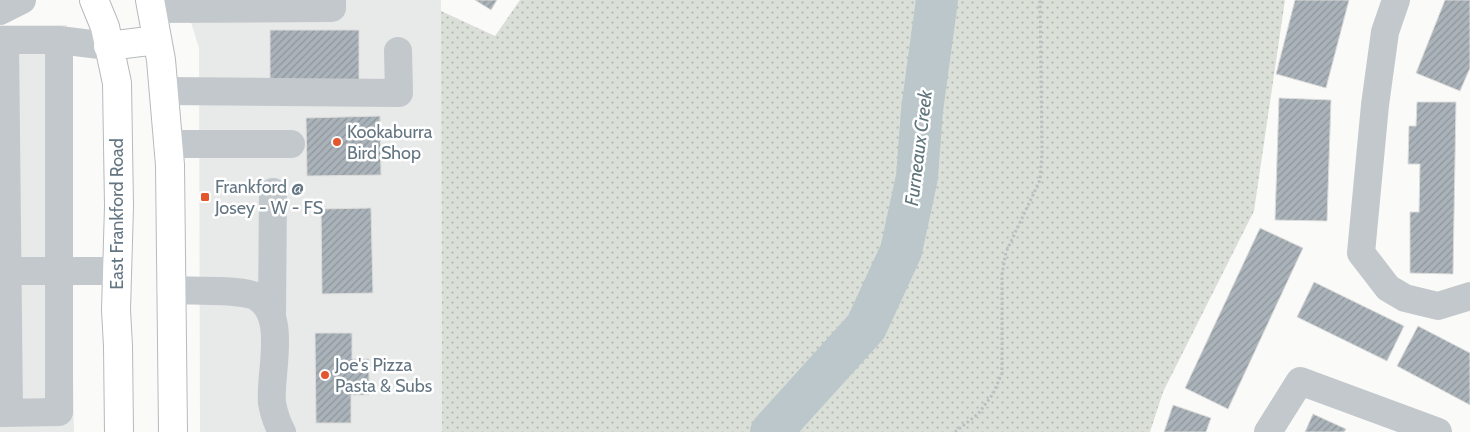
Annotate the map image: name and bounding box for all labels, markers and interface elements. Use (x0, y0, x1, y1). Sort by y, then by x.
water label: Furneaux Creek (900, 88, 937, 207)
place label: Kookaburra Bird Shop (347, 121, 433, 164)
marker: Kookaburra Bird Shop (331, 136, 343, 148)
street label: East Frankford Road (106, 138, 128, 290)
place label: Frankford @ Josey - W - FS (214, 176, 323, 219)
marker: Frankford @ Josey - W - FS (199, 191, 211, 203)
place label: Joe's Pizza Pasta & Subs (334, 354, 432, 397)
marker: Joe's Pizza Pasta & Subs (319, 369, 331, 381)

